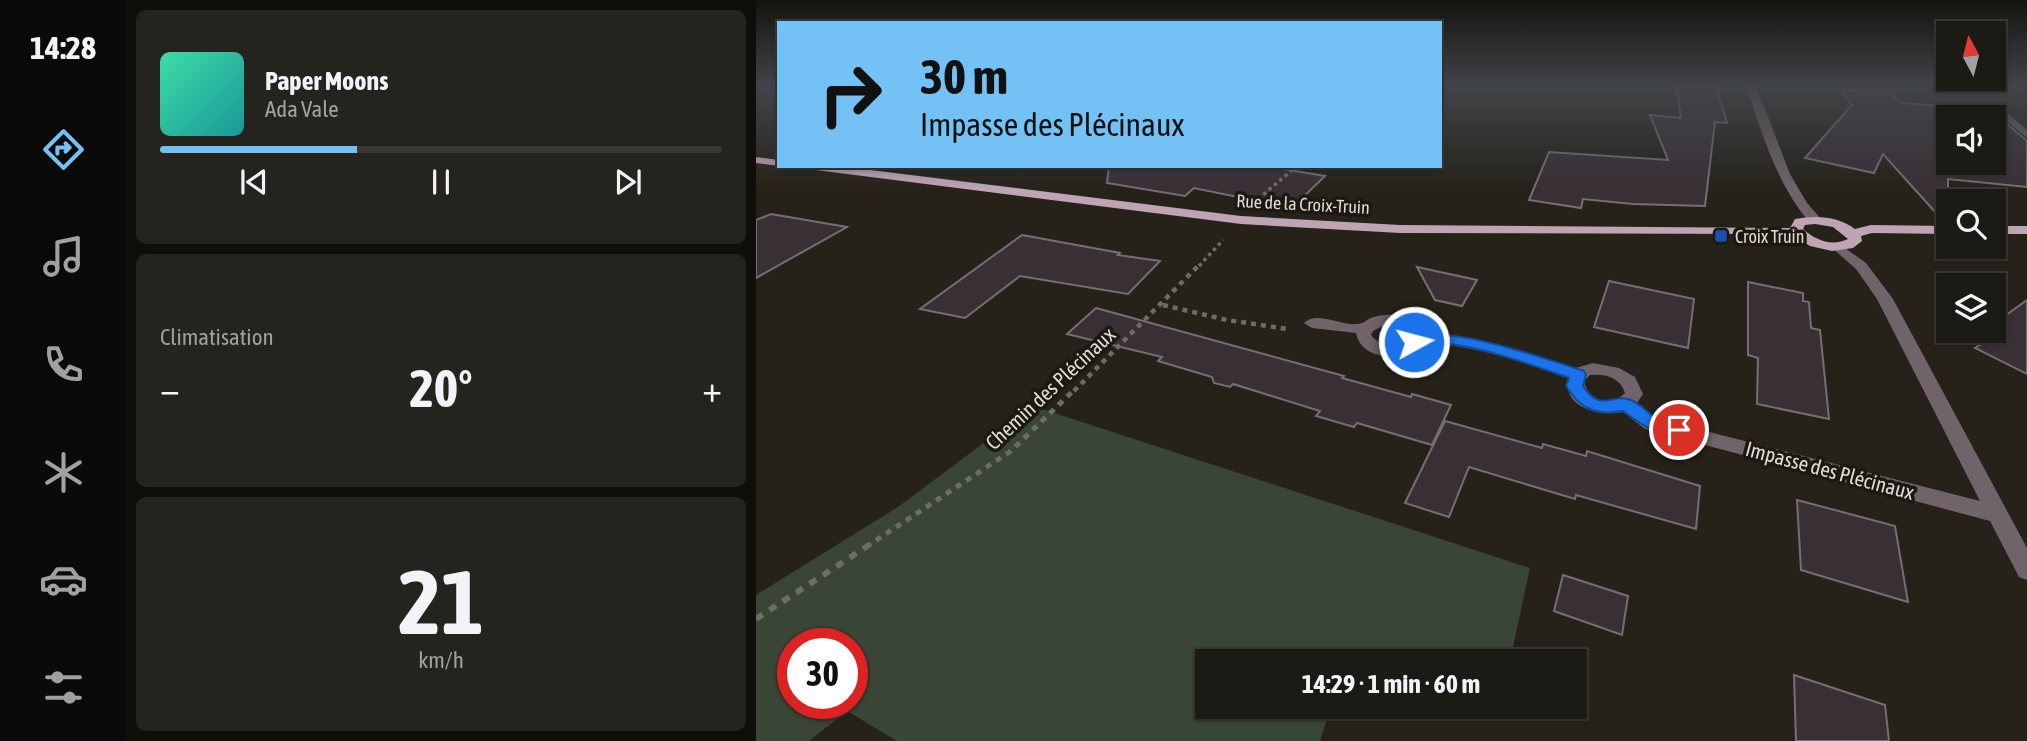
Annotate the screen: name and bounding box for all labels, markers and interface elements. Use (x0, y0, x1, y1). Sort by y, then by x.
north arrow (1936, 21, 2006, 91)
map controls (1936, 21, 2006, 343)
text: 14:28 (30, 29, 96, 66)
text: 30 m (920, 48, 1008, 104)
icon: right (805, 49, 896, 140)
text: Paper Moons (265, 66, 388, 96)
text: Ada Vale (265, 96, 339, 122)
button: sound (1936, 105, 2006, 175)
text: Impasse des Plécinaux (920, 106, 1184, 143)
icon: directions (39, 125, 88, 174)
icon: previous (235, 163, 273, 201)
icon: pause (422, 163, 460, 201)
icon: next (609, 163, 647, 201)
button: search (1936, 189, 2006, 259)
street label: Rue de la Croix-Truin (1236, 190, 1370, 218)
place label: Croix Truin (1735, 226, 1804, 247)
marker: Croix Truin (1713, 228, 1729, 244)
icon: music (39, 232, 88, 281)
button: layers (1936, 273, 2006, 343)
position arrow (1377, 305, 1451, 379)
street label: Chemin des Plécinaux (980, 322, 1120, 454)
text: Climatisation (160, 324, 274, 350)
icon: phone (39, 340, 88, 389)
text: 20° (409, 358, 473, 418)
text: − (160, 367, 180, 410)
text: + (702, 367, 722, 410)
pin (1649, 400, 1709, 460)
icon: arrive (1660, 411, 1698, 449)
street label: Impasse des Plécinaux (1743, 436, 1917, 504)
icon: climate (39, 448, 88, 497)
text: 21 (398, 549, 484, 653)
icon: car (39, 555, 88, 604)
speed limit sign: 30 (777, 628, 868, 719)
text: km/h (418, 647, 464, 673)
icon: filters (39, 663, 88, 712)
text: 14:29 · 1 min · 60 m (1302, 669, 1480, 699)

